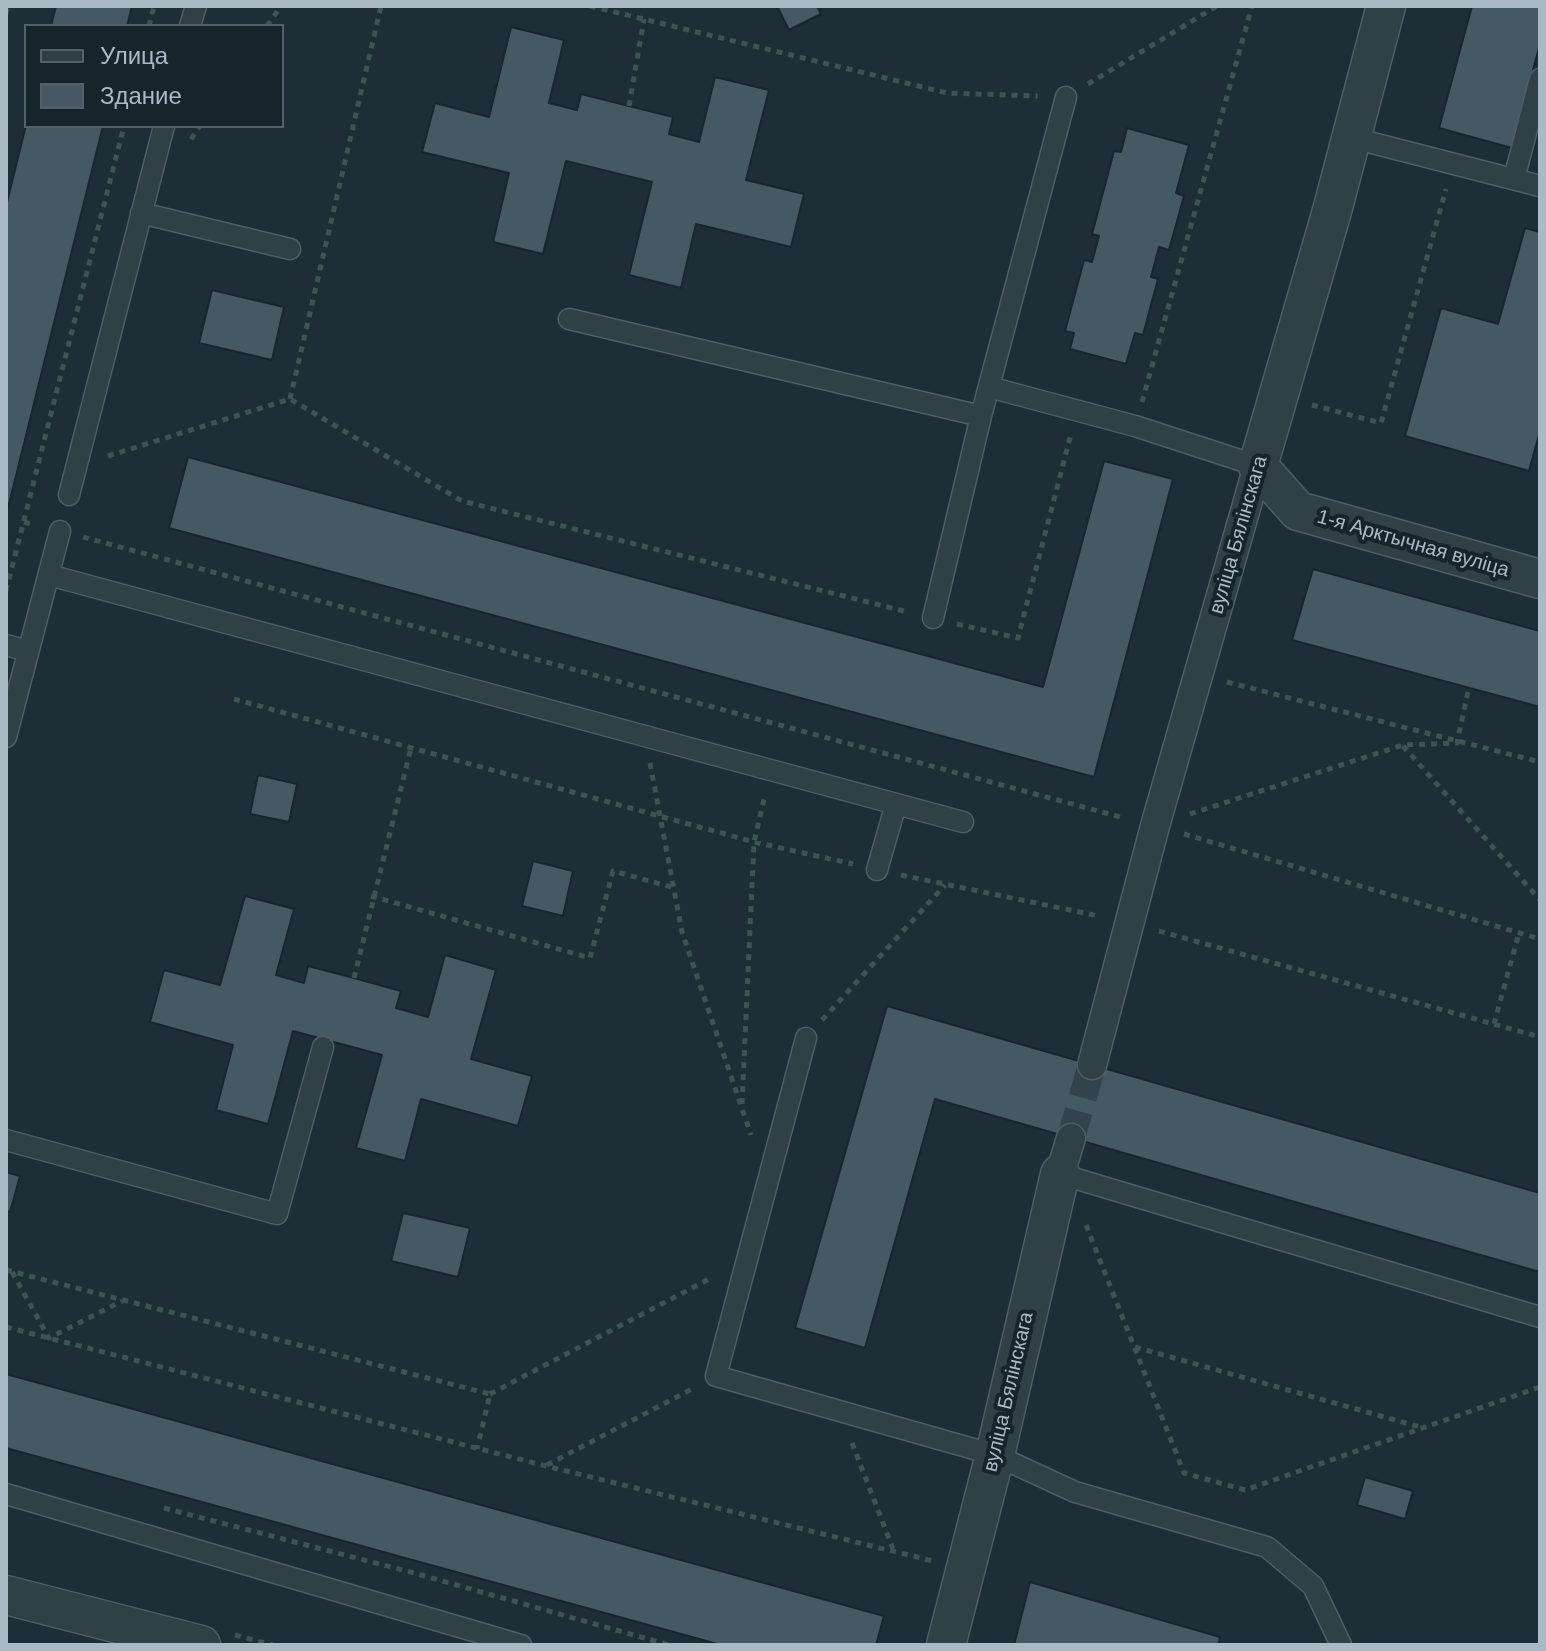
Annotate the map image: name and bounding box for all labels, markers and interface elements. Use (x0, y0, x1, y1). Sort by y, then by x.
legend (24, 24, 284, 128)
text: Улица (100, 42, 168, 69)
text: Здание (100, 82, 182, 109)
street label: вуліца Бялінскага (1205, 453, 1273, 617)
street label: 1-я Арктычная вуліца (1314, 505, 1512, 583)
street label: вуліца Бялінскага (979, 1310, 1039, 1474)

